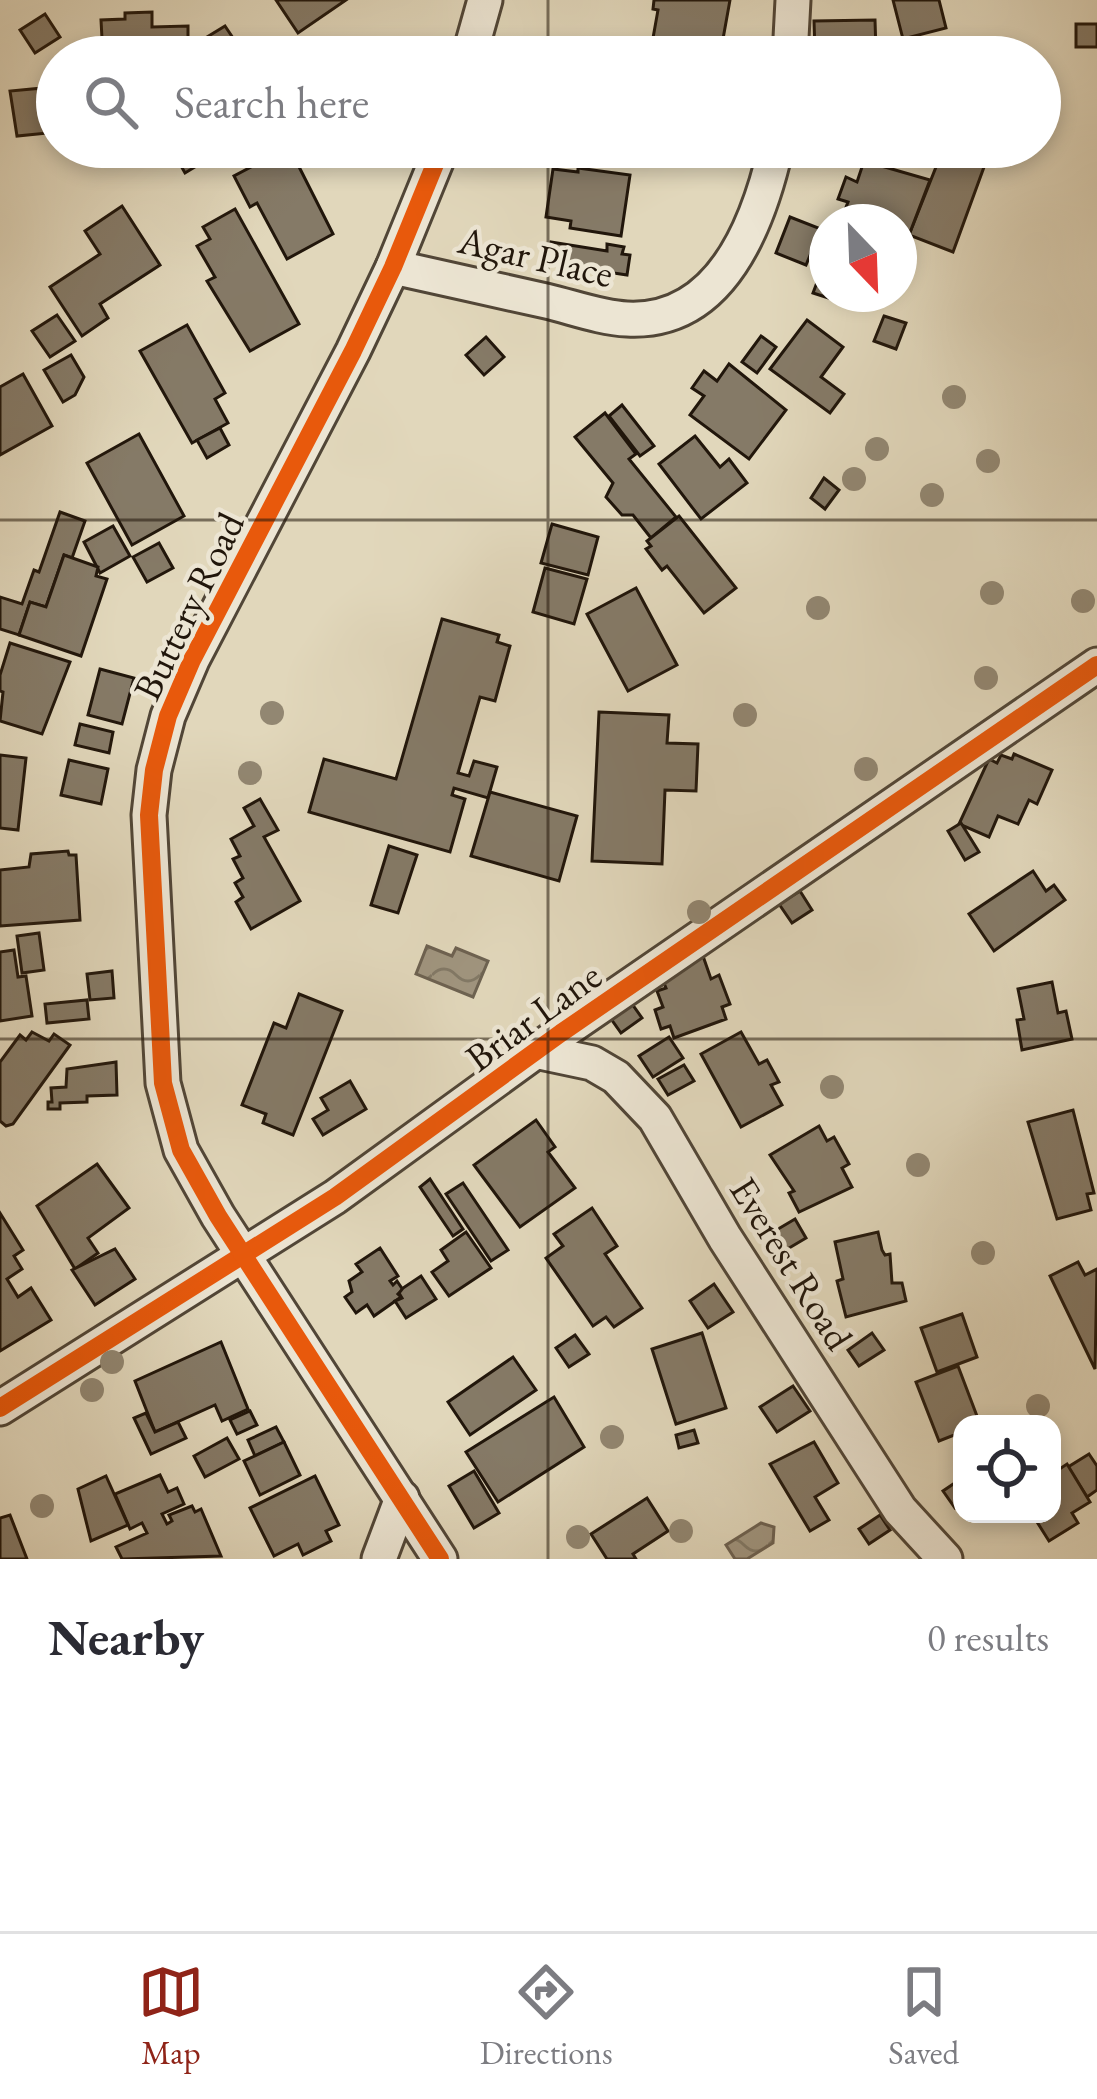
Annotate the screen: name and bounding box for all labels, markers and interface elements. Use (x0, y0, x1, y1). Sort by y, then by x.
search box (36, 36, 1061, 168)
icon: search (78, 69, 144, 135)
text: Search here (174, 73, 369, 131)
north arrow (809, 204, 917, 312)
street label: Agar Place (453, 214, 618, 299)
street label: Buttery Road (121, 504, 256, 708)
street label: Briar Lane (455, 950, 611, 1083)
street label: Everest Road (718, 1167, 865, 1360)
map controls (953, 1415, 1061, 1523)
button: locate (953, 1415, 1061, 1523)
text: Nearby (48, 1604, 204, 1670)
text: 0 results (927, 1612, 1049, 1663)
tab: Map (138, 1959, 204, 2074)
tab: Directions (480, 1959, 613, 2074)
tab: Saved (888, 1959, 959, 2074)

